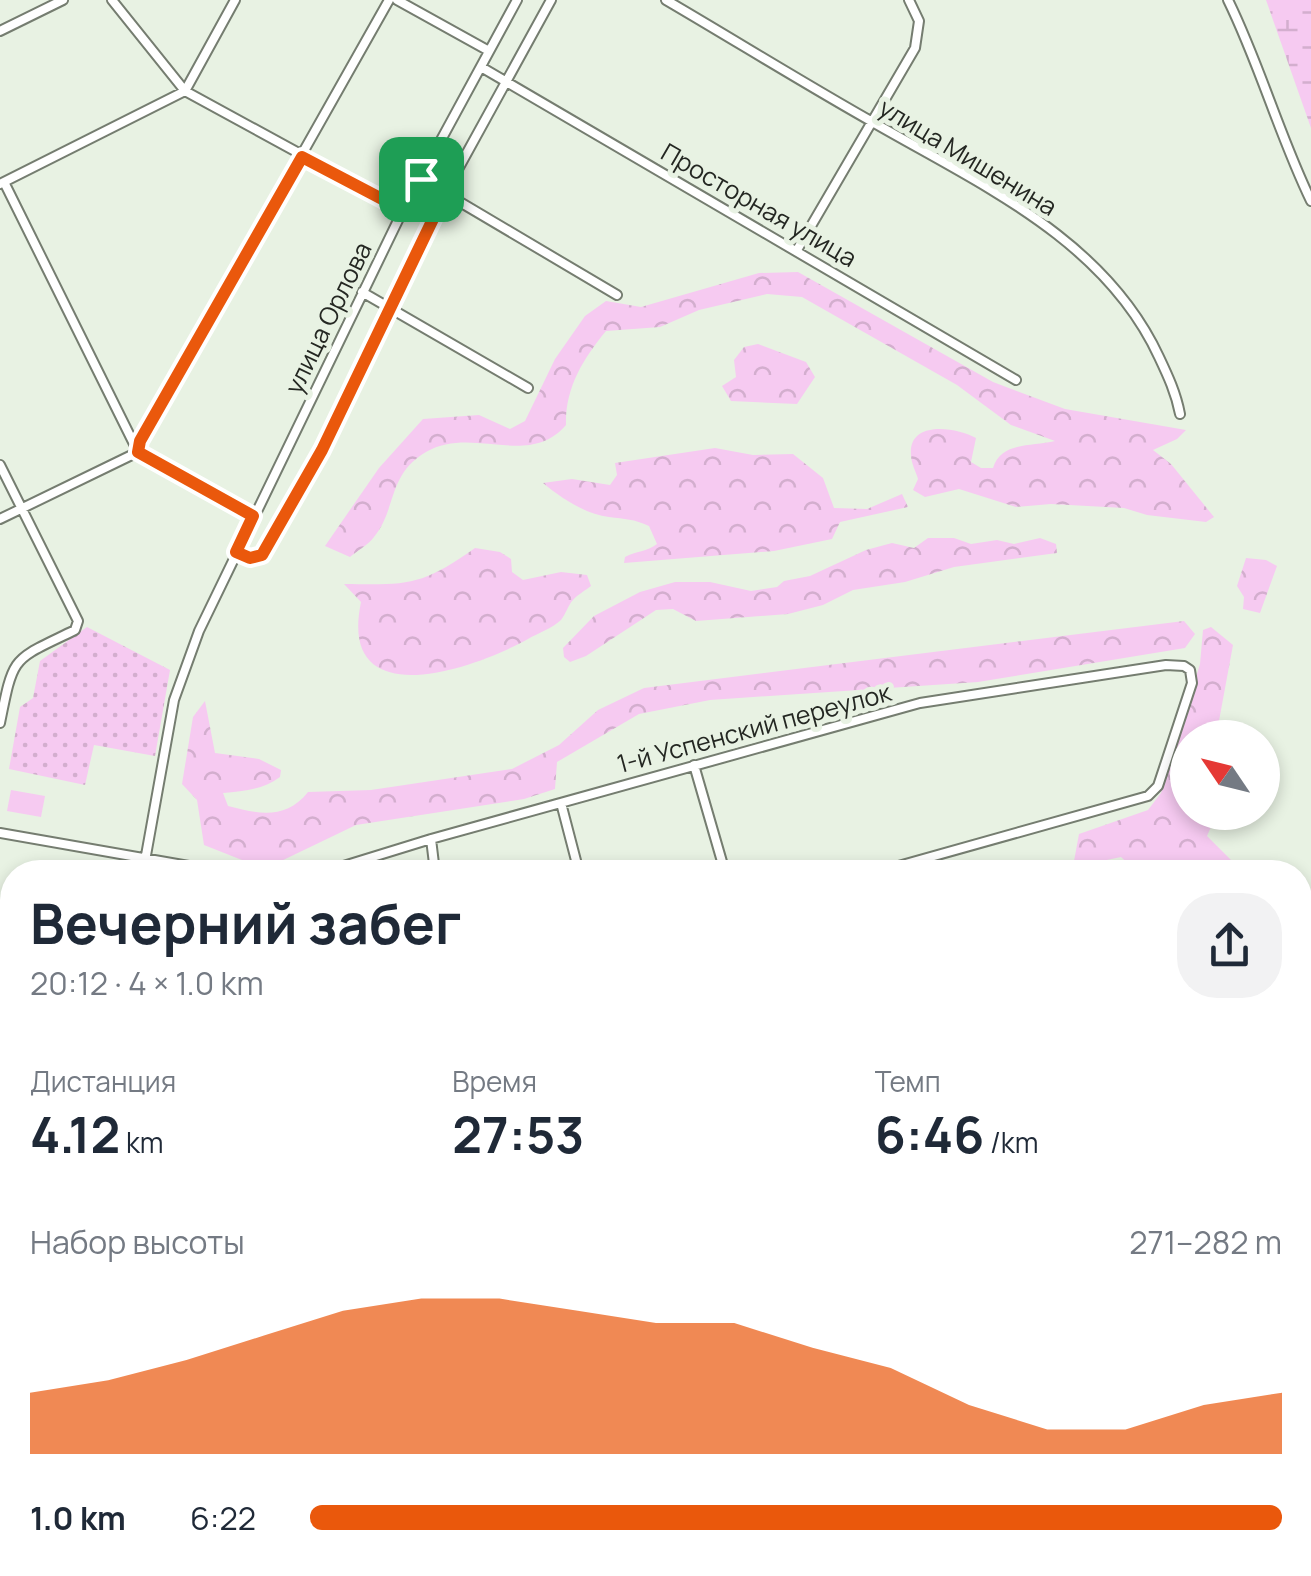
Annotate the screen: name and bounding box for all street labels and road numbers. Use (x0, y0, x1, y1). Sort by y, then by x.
street label: улица Мишенина (873, 90, 1064, 224)
street label: Просторная улица (655, 134, 863, 275)
street label: улица Орлова (276, 236, 379, 400)
street label: 1-й Успенский переулок (613, 674, 895, 781)

